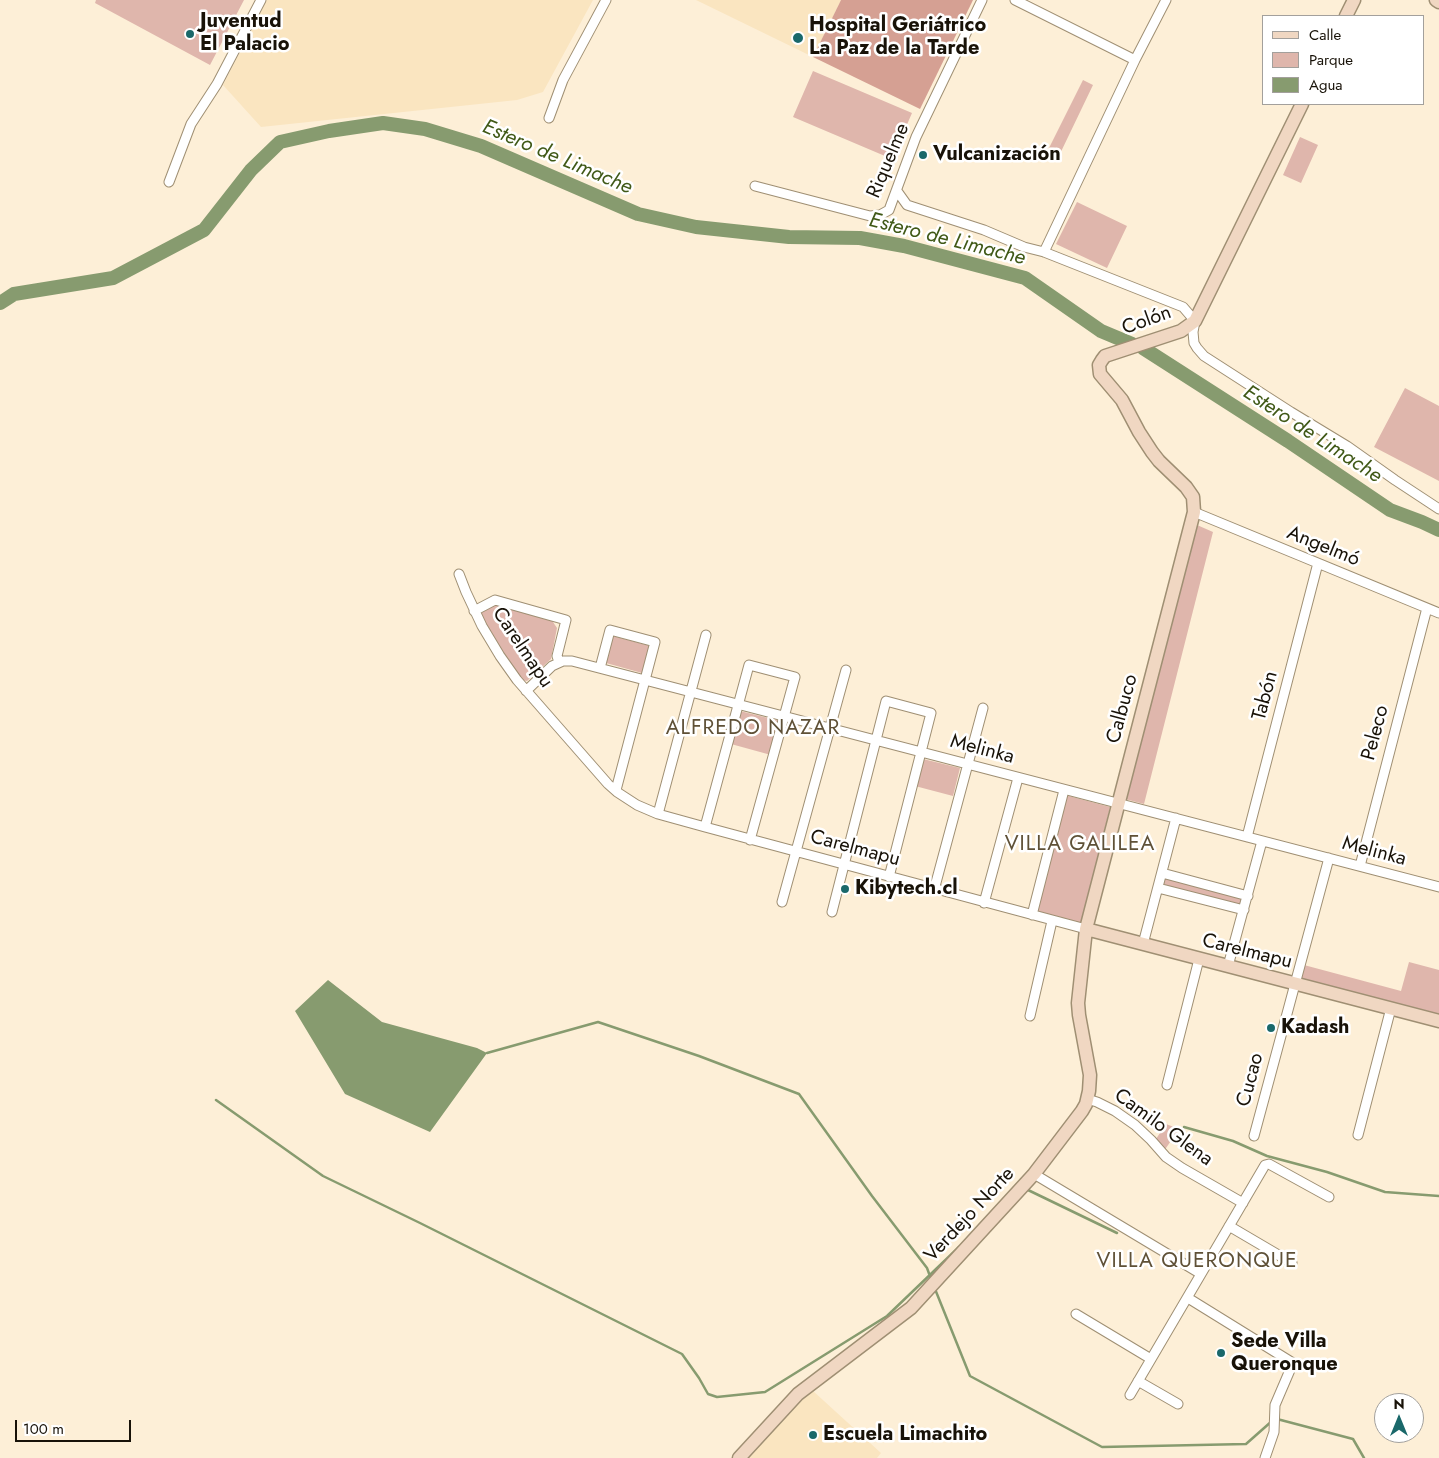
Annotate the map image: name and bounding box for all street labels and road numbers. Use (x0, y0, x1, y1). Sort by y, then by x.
street label: Riquelme (863, 120, 915, 202)
street label: Colón (1119, 301, 1175, 341)
street label: Angelmó (1283, 522, 1363, 572)
street label: Carelmapu (486, 603, 558, 693)
street label: Tabón (1248, 669, 1284, 723)
street label: Calbuco (1102, 672, 1144, 746)
street label: Peleco (1357, 703, 1395, 763)
street label: Melinka (947, 730, 1017, 770)
street label: Carelmapu (808, 826, 902, 872)
street label: Melinka (1339, 832, 1409, 872)
street label: Carelmapu (1200, 929, 1294, 975)
street label: Cucao (1232, 1051, 1270, 1109)
street label: Camilo Glena (1109, 1084, 1217, 1172)
street label: Verdejo Norte (920, 1163, 1020, 1267)

